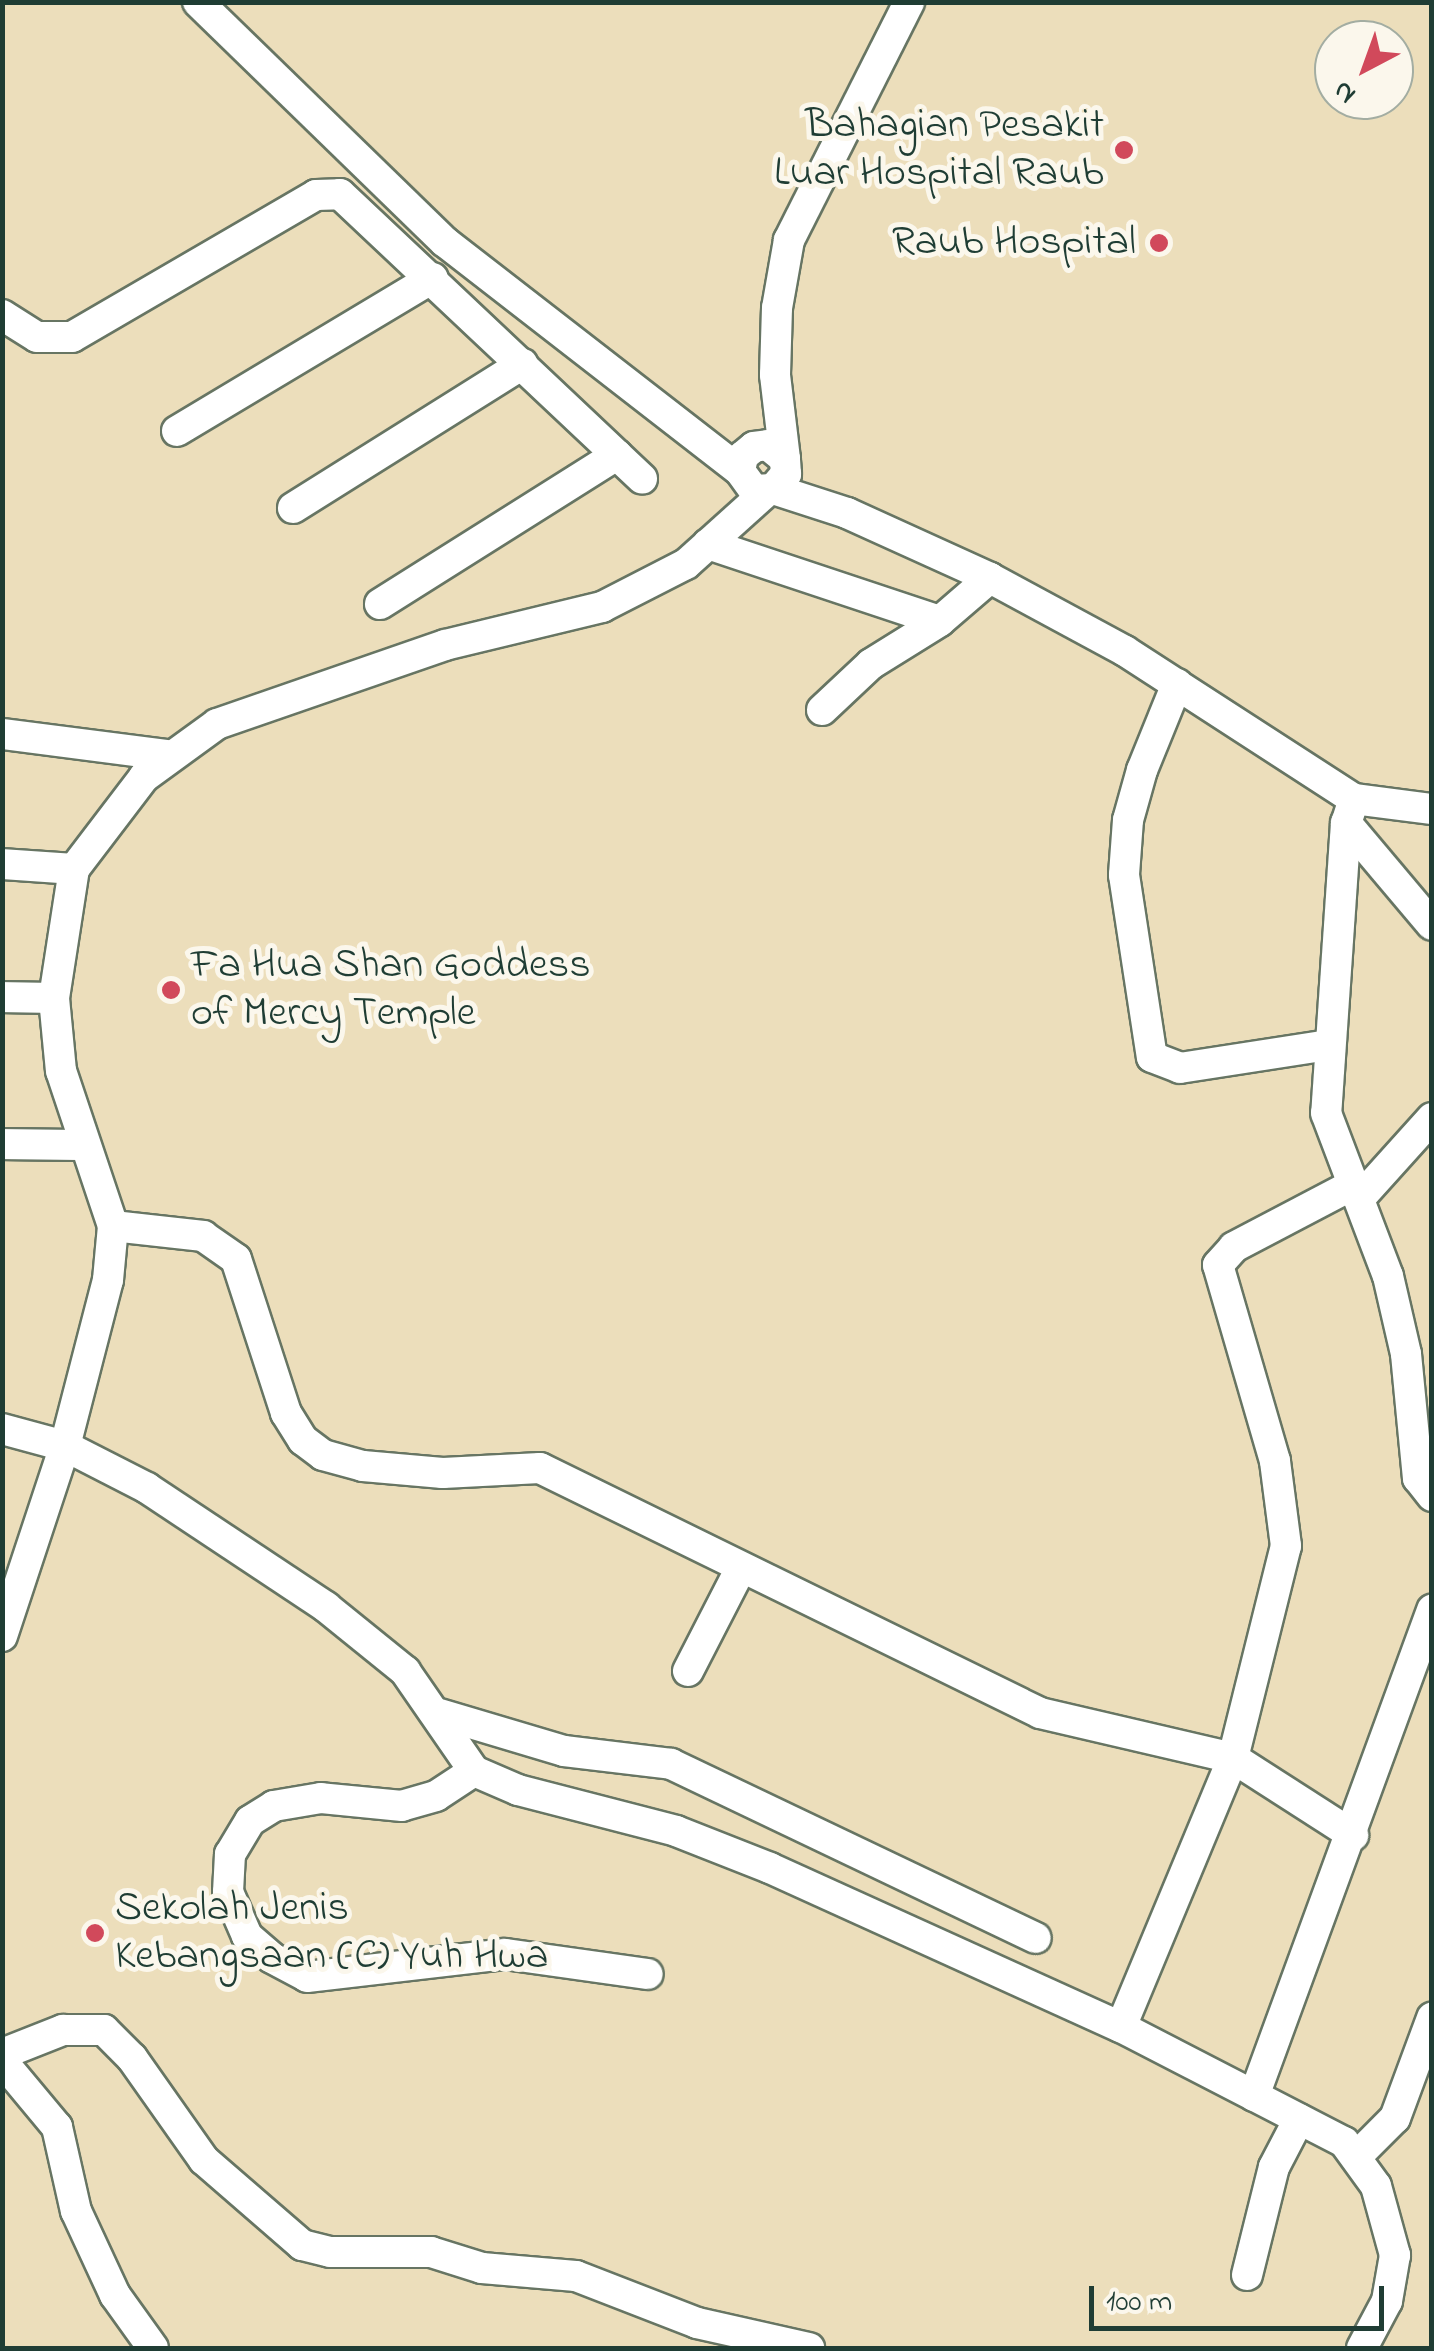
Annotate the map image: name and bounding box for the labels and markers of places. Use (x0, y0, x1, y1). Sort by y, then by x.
place label: Bahagian Pesakit Luar Hospital Raub (774, 101, 1104, 200)
marker: Bahagian Pesakit Luar Hospital Raub (1113, 139, 1135, 161)
place label: Raub Hospital (892, 218, 1136, 268)
marker: Raub Hospital (1146, 230, 1172, 256)
place label: Fa Hua Shan Goddess of Mercy Temple (191, 941, 591, 1040)
marker: Fa Hua Shan Goddess of Mercy Temple (160, 979, 182, 1001)
place label: Sekolah Jenis Kebangsaan (C) Yuh Hwa (115, 1884, 548, 1982)
marker: Sekolah Jenis Kebangsaan (C) Yuh Hwa (84, 1922, 106, 1944)

